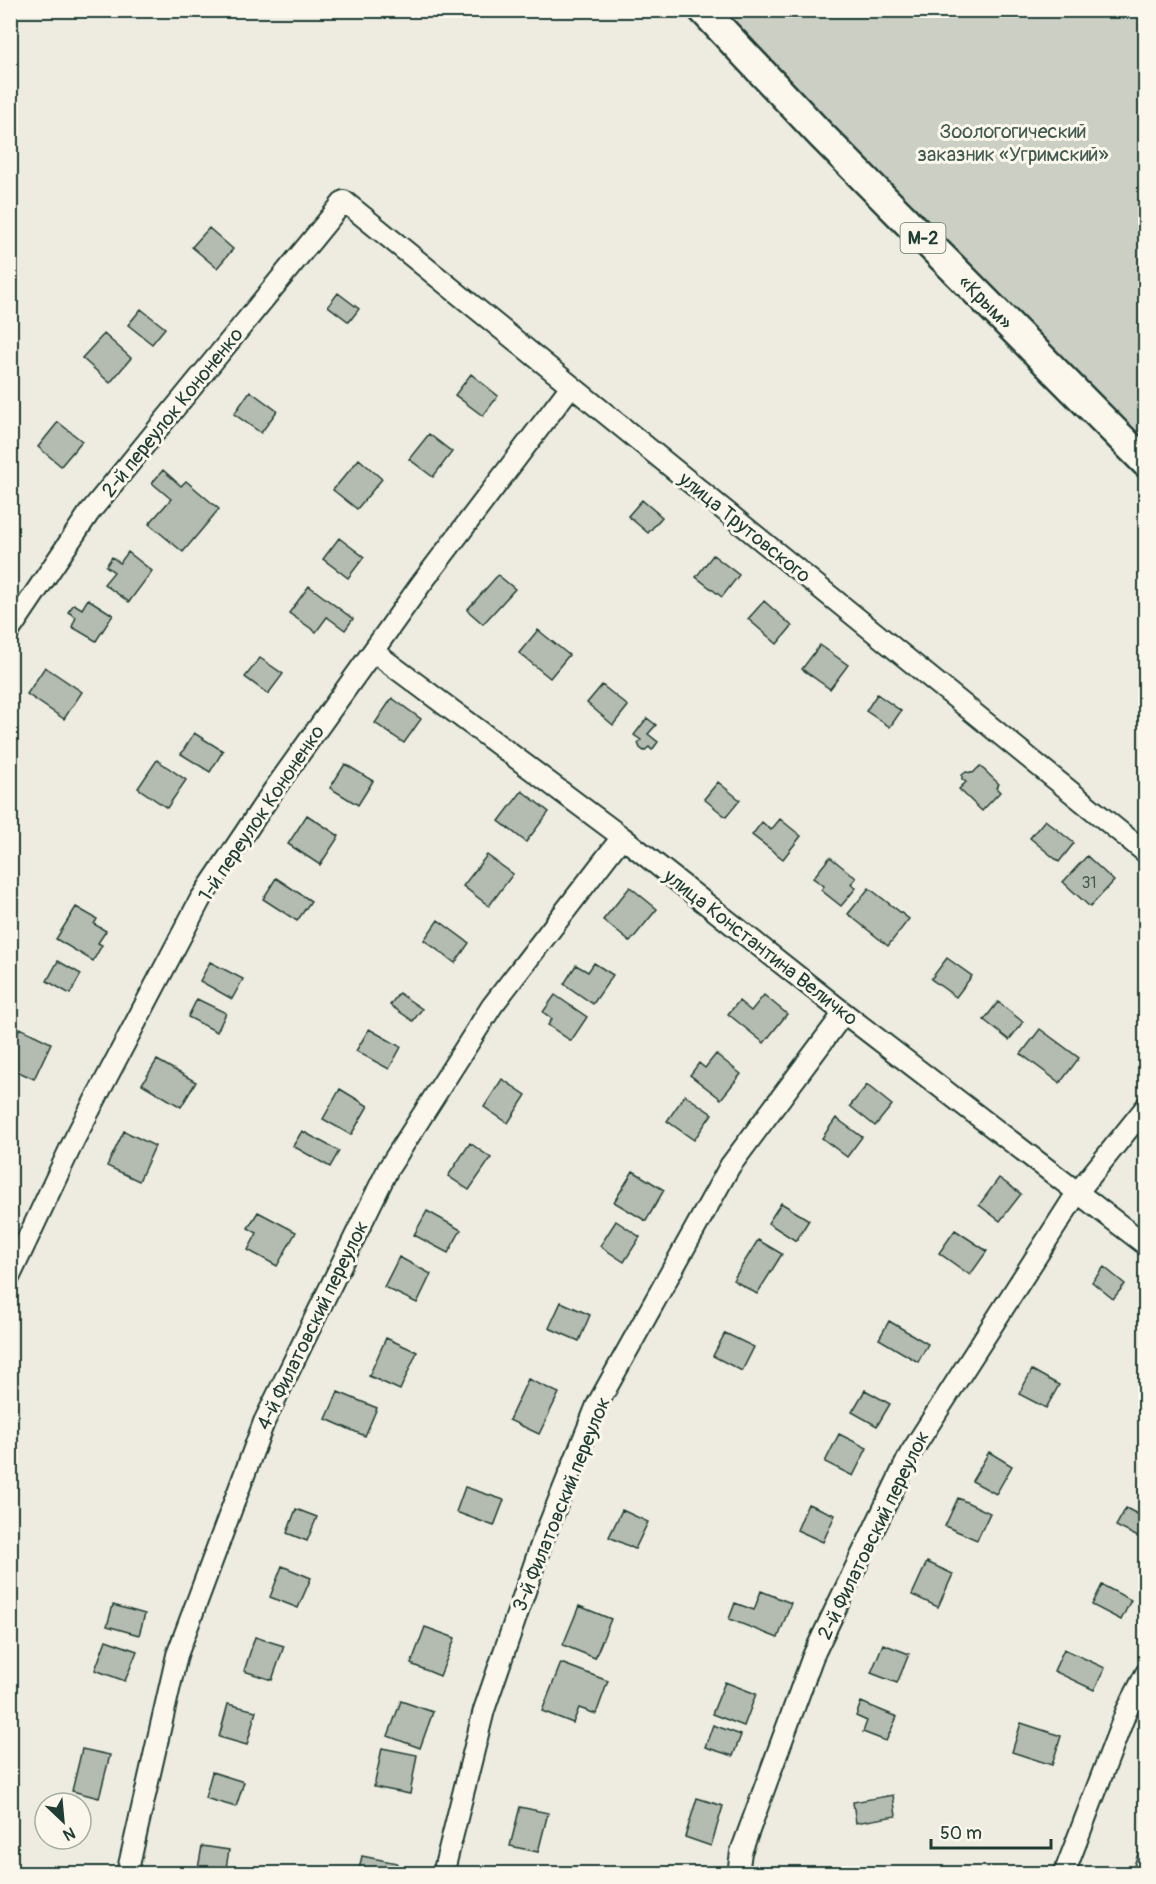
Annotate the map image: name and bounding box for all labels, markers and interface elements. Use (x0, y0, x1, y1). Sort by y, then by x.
park label: Зоологогический заказник «Угримский» (917, 119, 1109, 167)
road number: М-2 (900, 223, 946, 253)
street label: «Крым» (953, 270, 1018, 335)
street label: 2-й переулок Кононенко (96, 322, 249, 502)
street label: улица Трутовского (673, 466, 816, 588)
street label: 1-й переулок Кононенко (193, 720, 330, 906)
street label: улица Константина Величко (658, 863, 863, 1031)
house number: 31 (1081, 873, 1097, 893)
street label: 4-й Филатовский переулок (251, 1217, 374, 1434)
street label: 3-й Филатовский переулок (507, 1393, 616, 1615)
street label: 2-й Филатовский переулок (812, 1427, 935, 1644)
north arrow (33, 1791, 93, 1851)
scale bar (931, 1812, 1051, 1850)
text: N (60, 1822, 78, 1845)
text: 50 m (940, 1822, 982, 1845)

